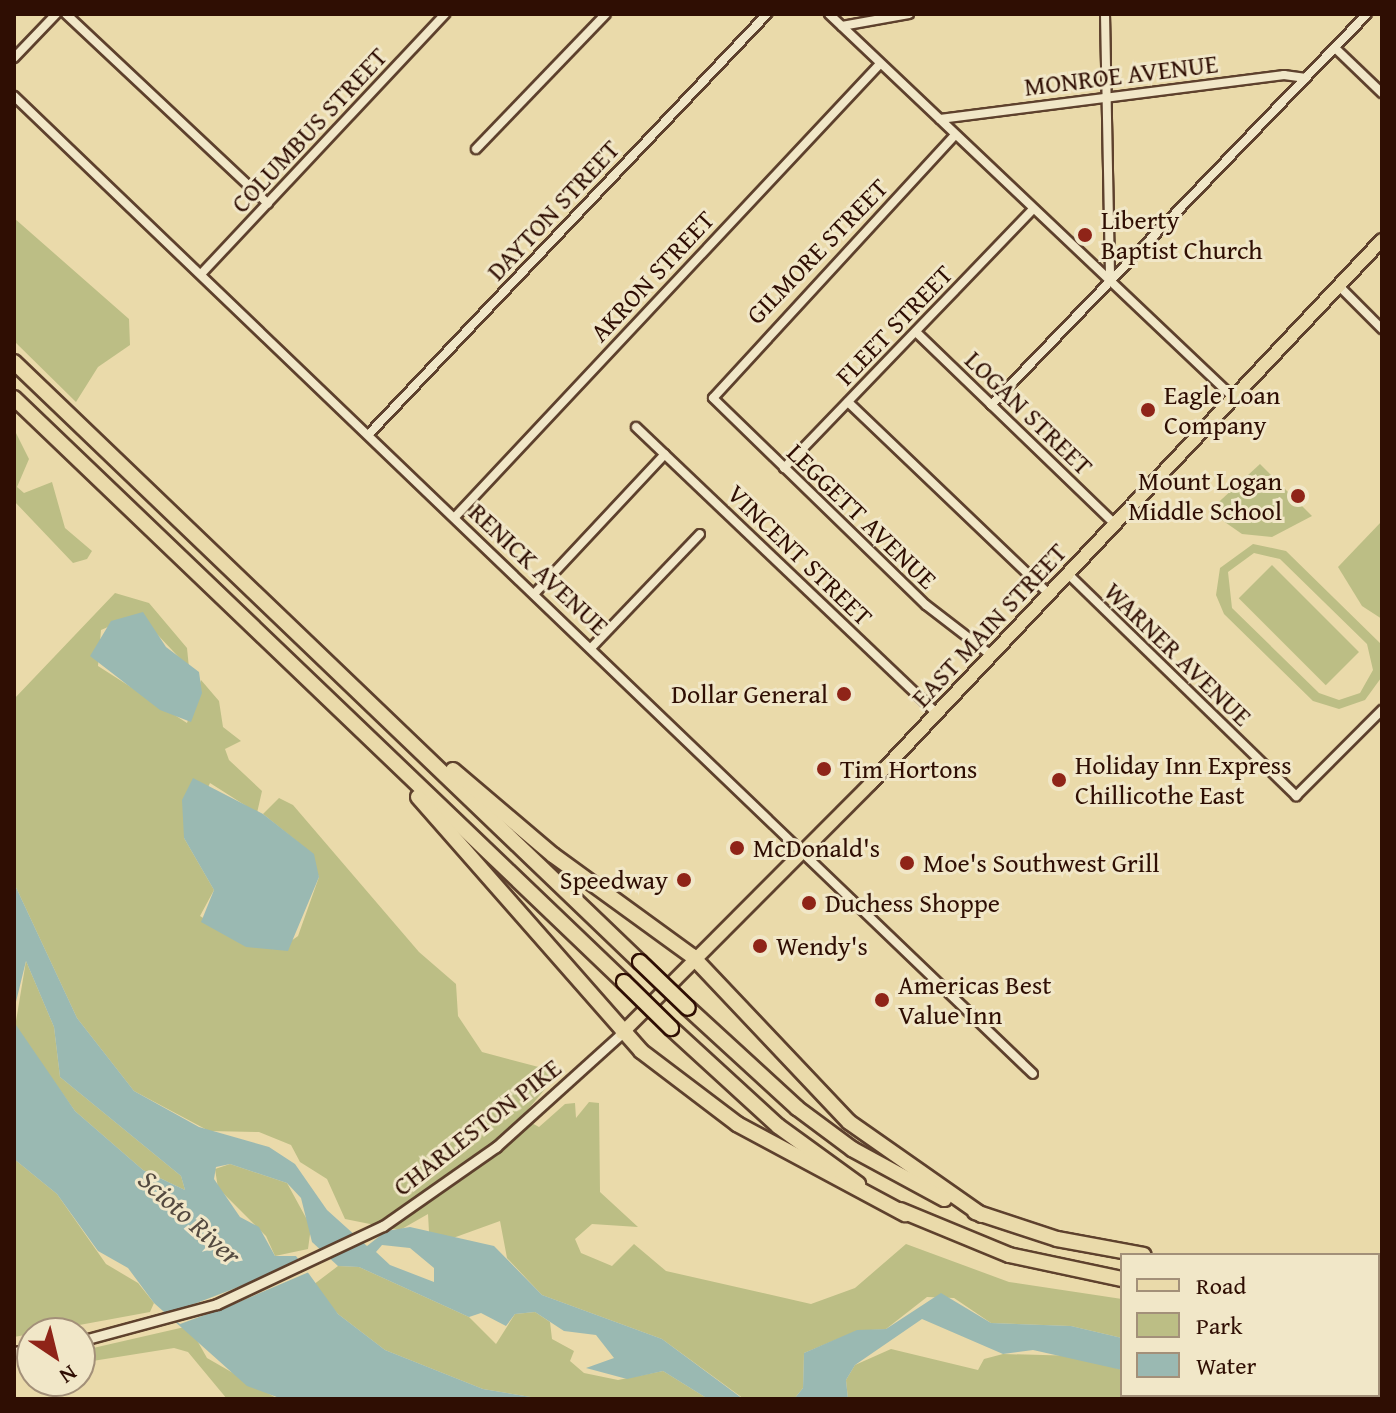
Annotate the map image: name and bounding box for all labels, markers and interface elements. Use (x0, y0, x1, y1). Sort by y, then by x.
street label: COLUMBUS STREET (224, 41, 394, 219)
street label: MONROE AVENUE (1022, 48, 1220, 102)
street label: DAYTON STREET (480, 133, 626, 287)
street label: GILMORE STREET (740, 172, 894, 330)
street label: AKRON STREET (583, 204, 721, 348)
place label: Liberty Baptist Church (1101, 204, 1263, 266)
marker: Liberty Baptist Church (1076, 226, 1094, 244)
street label: FLEET STREET (829, 258, 959, 392)
street label: LOGAN STREET (959, 344, 1099, 482)
place label: Eagle Loan Company (1164, 379, 1280, 440)
marker: Eagle Loan Company (1139, 401, 1157, 419)
street label: LEGGETT AVENUE (781, 437, 943, 595)
place label: Mount Logan Middle School (1128, 465, 1282, 526)
street label: VINCENT STREET (721, 478, 879, 632)
marker: Mount Logan Middle School (1289, 487, 1307, 505)
street label: RENICK AVENUE (463, 496, 615, 642)
street label: EAST MAIN STREET (905, 537, 1073, 713)
street label: WARNER AVENUE (1098, 576, 1258, 732)
place label: Dollar General (671, 678, 828, 710)
marker: Dollar General (835, 685, 853, 703)
place label: Holiday Inn Express Chillicothe East (1075, 749, 1291, 810)
place label: Tim Hortons (840, 753, 977, 785)
marker: Tim Hortons (815, 760, 833, 778)
marker: Holiday Inn Express Chillicothe East (1050, 771, 1068, 789)
place label: McDonald's (753, 832, 880, 864)
marker: McDonald's (728, 839, 746, 857)
place label: Moe's Southwest Grill (923, 847, 1160, 879)
marker: Moe's Southwest Grill (898, 854, 916, 872)
place label: Speedway (560, 864, 668, 896)
marker: Speedway (675, 871, 693, 889)
place label: Duchess Shoppe (825, 887, 1000, 919)
marker: Duchess Shoppe (800, 894, 818, 912)
place label: Wendy's (776, 930, 868, 962)
marker: Wendy's (751, 937, 769, 955)
place label: Americas Best Value Inn (898, 969, 1052, 1030)
marker: Americas Best Value Inn (873, 991, 891, 1009)
street label: CHARLESTON PIKE (387, 1052, 567, 1202)
water label: Scioto River (132, 1162, 248, 1272)
legend (1120, 1253, 1380, 1397)
text: Road (1196, 1268, 1246, 1303)
text: Park (1196, 1308, 1242, 1343)
north arrow (16, 1317, 96, 1397)
text: Water (1196, 1348, 1256, 1383)
text: N (53, 1358, 84, 1392)

